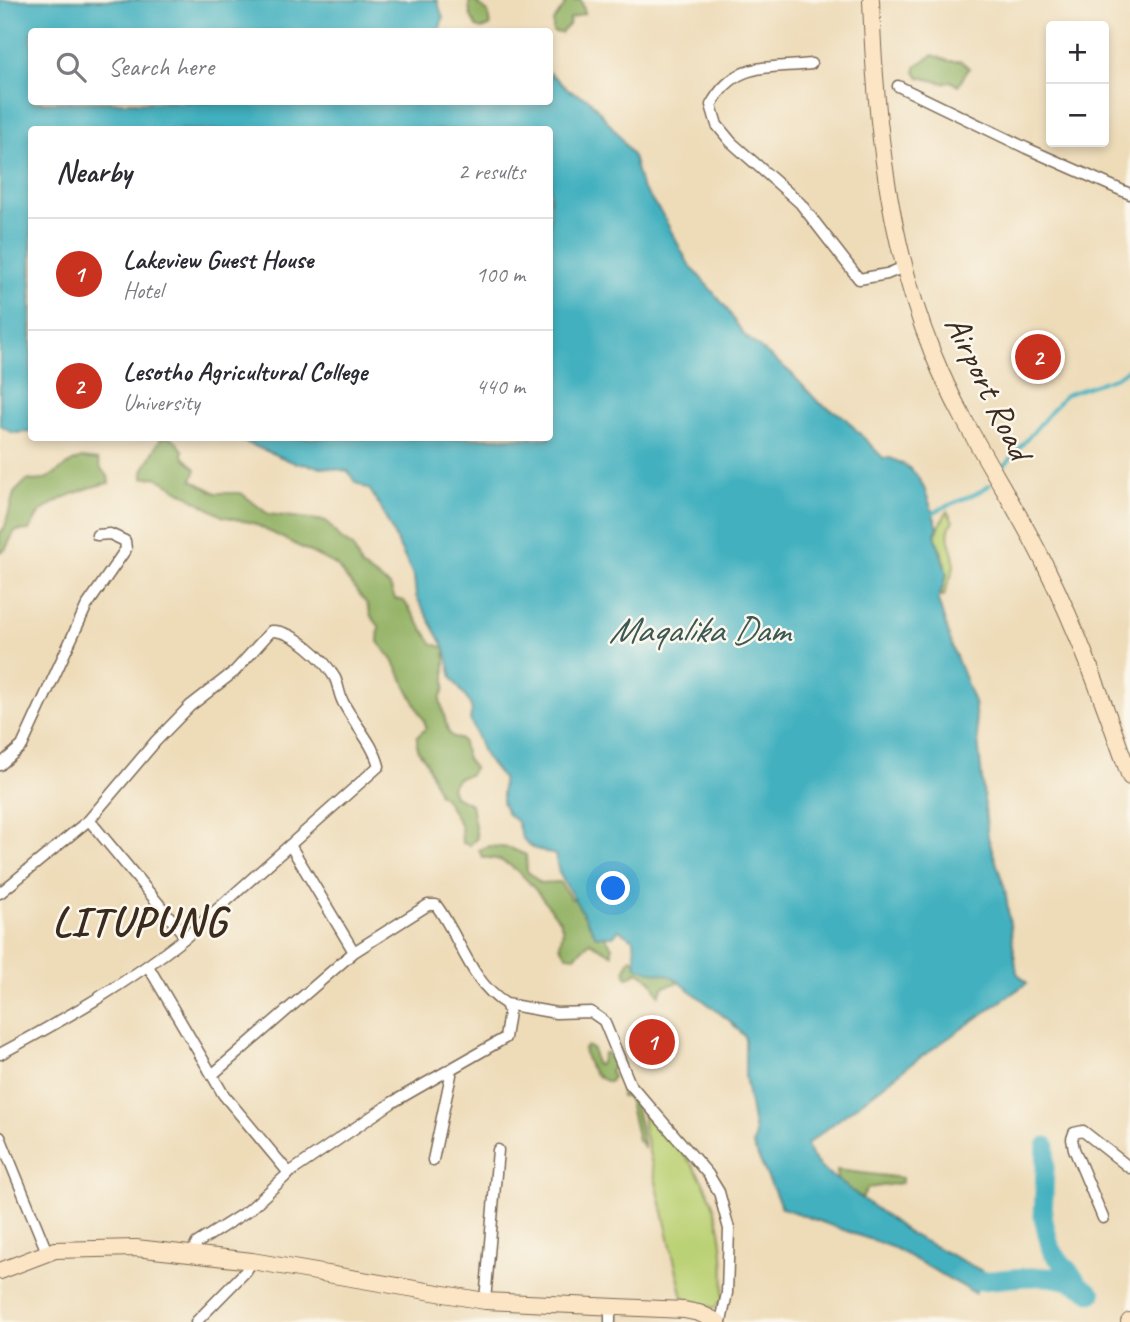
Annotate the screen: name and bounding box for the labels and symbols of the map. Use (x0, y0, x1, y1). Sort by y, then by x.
street label: Airport Road (934, 308, 1045, 471)
pin: 2 (1015, 331, 1061, 383)
water label: Maqalika Dam (609, 606, 792, 653)
your location (596, 871, 630, 905)
district label: LITUPUNG (52, 895, 231, 948)
pin: 1 (629, 1016, 675, 1068)

